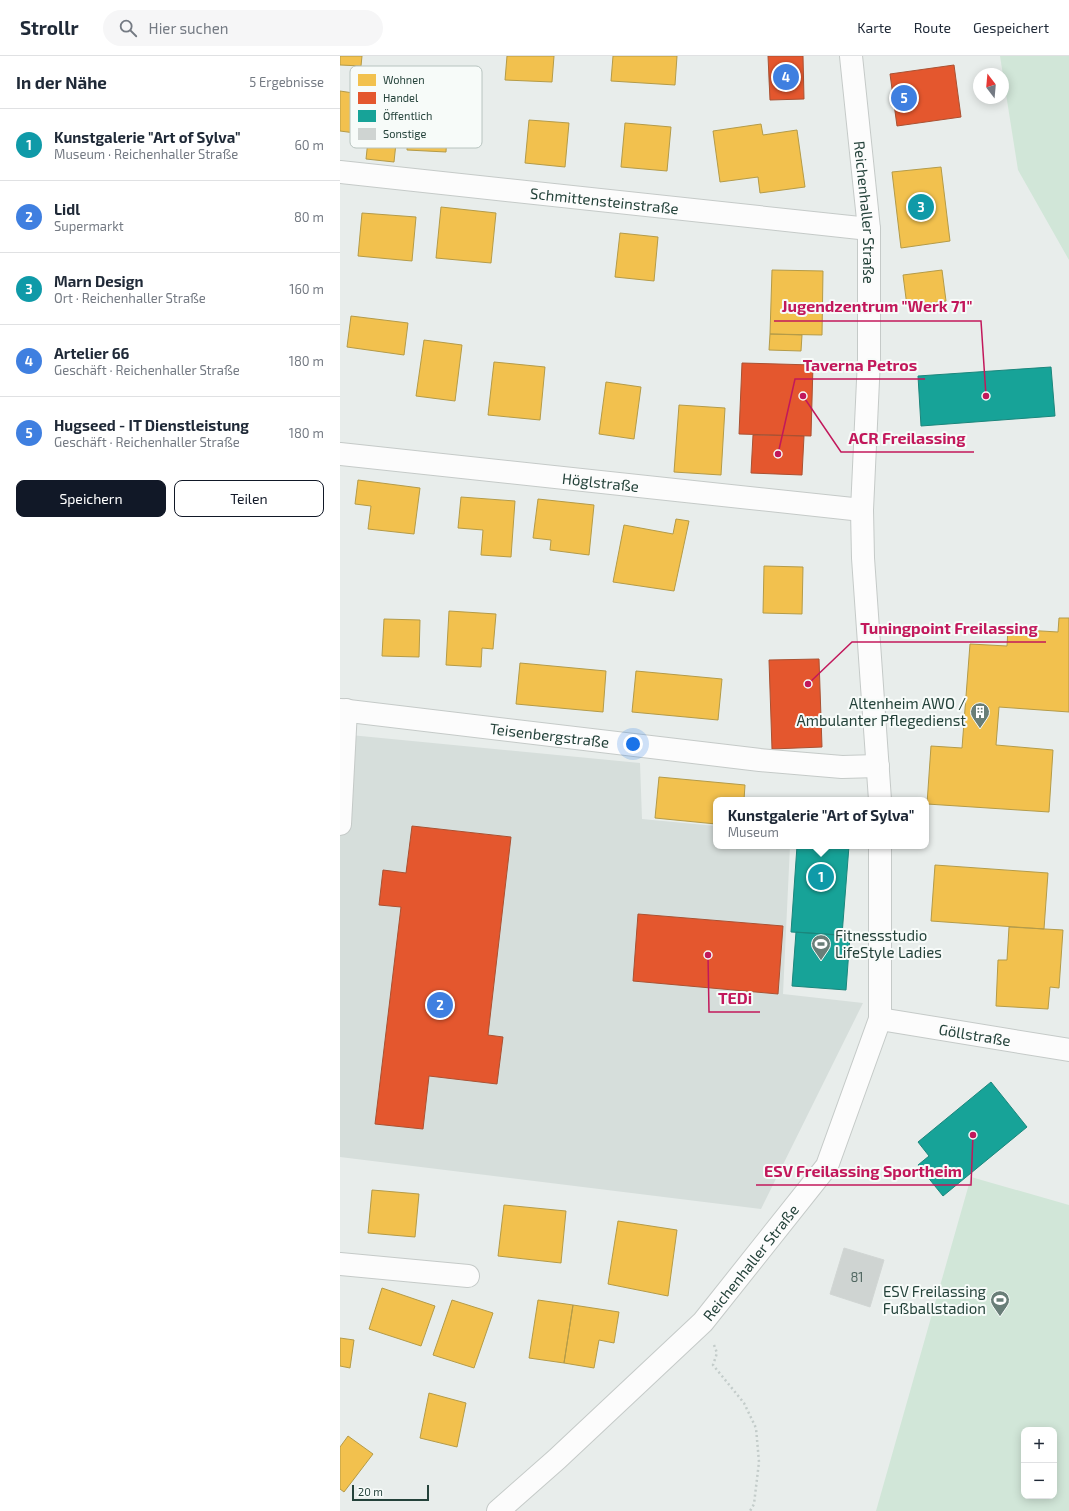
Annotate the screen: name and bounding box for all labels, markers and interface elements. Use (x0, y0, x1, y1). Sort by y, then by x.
search box (103, 10, 383, 46)
text: Strollr (20, 16, 79, 39)
icon: search (117, 17, 139, 39)
text: Hier suchen (149, 19, 228, 37)
text: Karte (857, 19, 892, 36)
text: Route (914, 19, 951, 36)
text: Gespeichert (973, 19, 1049, 36)
pin: 4 (773, 62, 799, 92)
legend (350, 66, 482, 148)
north arrow (973, 68, 1009, 104)
text: In der Nähe (16, 72, 107, 92)
text: Wohnen (383, 73, 425, 86)
text: 5 Ergebnisse (249, 74, 324, 90)
pin: 5 (891, 83, 917, 113)
text: Handel (383, 91, 419, 104)
text: Öffentlich (383, 108, 432, 122)
text: Sonstige (383, 127, 426, 140)
text: Kunstgalerie "Art of Sylva" (54, 128, 241, 146)
text: 1 (26, 137, 32, 153)
text: 60 m (294, 137, 324, 153)
street label: Reichenhaller Straße (851, 140, 878, 284)
text: Museum · Reichenhaller Straße (54, 146, 238, 162)
street label: Schmittensteinstraße (529, 184, 680, 217)
pin: 3 (908, 192, 934, 222)
text: Lidl (54, 200, 80, 218)
text: 2 (25, 209, 33, 225)
text: 80 m (294, 209, 324, 225)
text: Supermarkt (54, 218, 124, 234)
text: Marn Design (54, 272, 143, 290)
text: 3 (25, 281, 33, 297)
text: 160 m (289, 281, 324, 297)
text: Ort · Reichenhaller Straße (54, 290, 206, 306)
callout: Jugendzentrum "Werk 71" (774, 293, 981, 321)
text: Jugendzentrum "Werk 71" (782, 296, 972, 315)
text: Artelier 66 (54, 344, 129, 362)
callout: Taverna Petros (795, 351, 925, 379)
text: 4 (25, 353, 33, 369)
text: 180 m (289, 353, 324, 369)
text: Taverna Petros (803, 355, 917, 374)
text: Geschäft · Reichenhaller Straße (54, 362, 240, 378)
text: Hugseed - IT Dienstleistung (54, 416, 249, 434)
callout: ACR Freilassing (841, 424, 974, 452)
text: 5 (25, 425, 33, 441)
text: 180 m (289, 425, 324, 441)
text: ACR Freilassing (848, 428, 966, 447)
text: Geschäft · Reichenhaller Straße (54, 434, 240, 450)
street label: Höglstraße (561, 469, 640, 495)
button: Speichern (16, 480, 166, 517)
button: Teilen (174, 480, 324, 517)
callout: Tuningpoint Freilassing (852, 614, 1046, 642)
text: Tuningpoint Freilassing (860, 618, 1038, 637)
place label: Altenheim AWO / Ambulanter Pflegedienst (796, 694, 966, 729)
building icon: Altenheim AWO / Ambulanter Pflegedienst (969, 701, 991, 729)
street label: Teisenbergstraße (489, 719, 610, 751)
your location (623, 734, 643, 754)
popup (713, 797, 929, 849)
text: Kunstgalerie "Art of Sylva" (728, 806, 914, 824)
text: Museum (728, 824, 779, 840)
pin: 1 (808, 862, 834, 892)
place label: Fitnessstudio LifeStyle Ladies (835, 926, 942, 961)
sports icon: Fitnessstudio LifeStyle Ladies (810, 933, 832, 961)
callout: TEDi (709, 984, 760, 1012)
text: TEDi (718, 988, 752, 1007)
pin: 2 (427, 990, 453, 1020)
street label: Göllstraße (937, 1020, 1012, 1049)
callout: ESV Freilassing Sportheim (756, 1157, 971, 1185)
text: ESV Freilassing Sportheim (764, 1161, 962, 1180)
street label: Reichenhaller Straße (699, 1201, 802, 1324)
house number: 81 (850, 1269, 864, 1285)
place label: ESV Freilassing Fußballstadion (883, 1282, 987, 1317)
sports icon: ESV Freilassing Fußballstadion (989, 1289, 1011, 1317)
map controls (1021, 1427, 1057, 1499)
button: + (1021, 1427, 1057, 1463)
button: − (1021, 1463, 1057, 1499)
scale bar (352, 1483, 429, 1502)
text: 20 m (358, 1485, 383, 1498)

